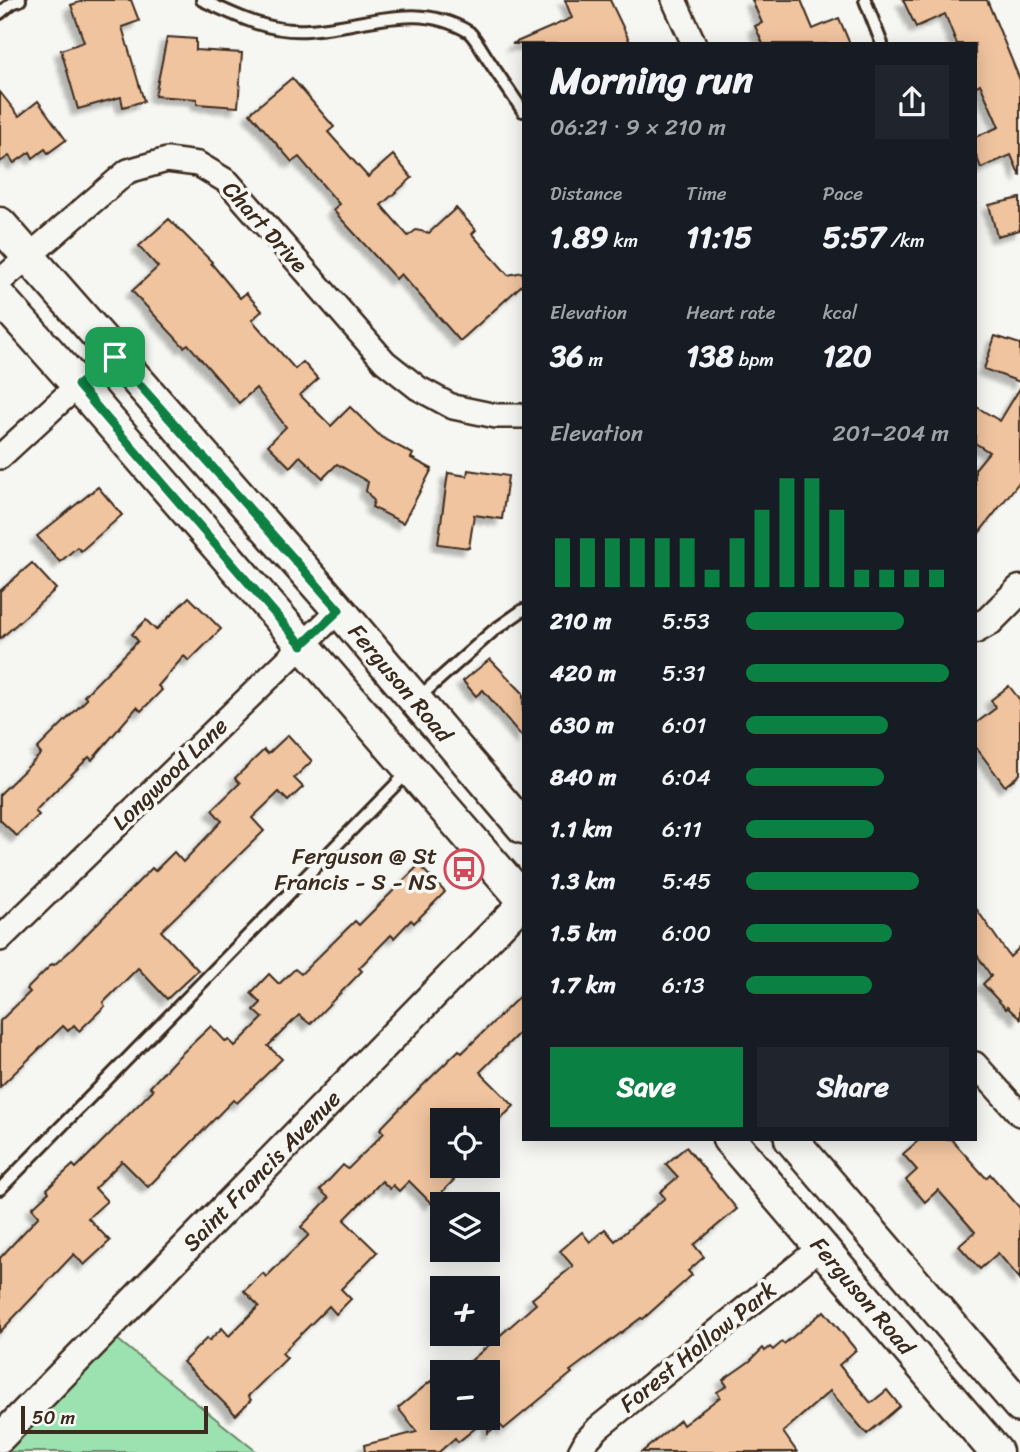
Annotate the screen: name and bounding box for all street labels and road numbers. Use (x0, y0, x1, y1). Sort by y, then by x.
street label: Chart Drive (212, 171, 318, 283)
street label: Ferguson Road (338, 614, 465, 753)
street label: Longwood Lane (102, 707, 238, 841)
street label: Saint Francis Avenue (172, 1080, 351, 1261)
street label: Ferguson Road (800, 1227, 927, 1366)
street label: Forest Hollow Park (610, 1270, 786, 1424)

